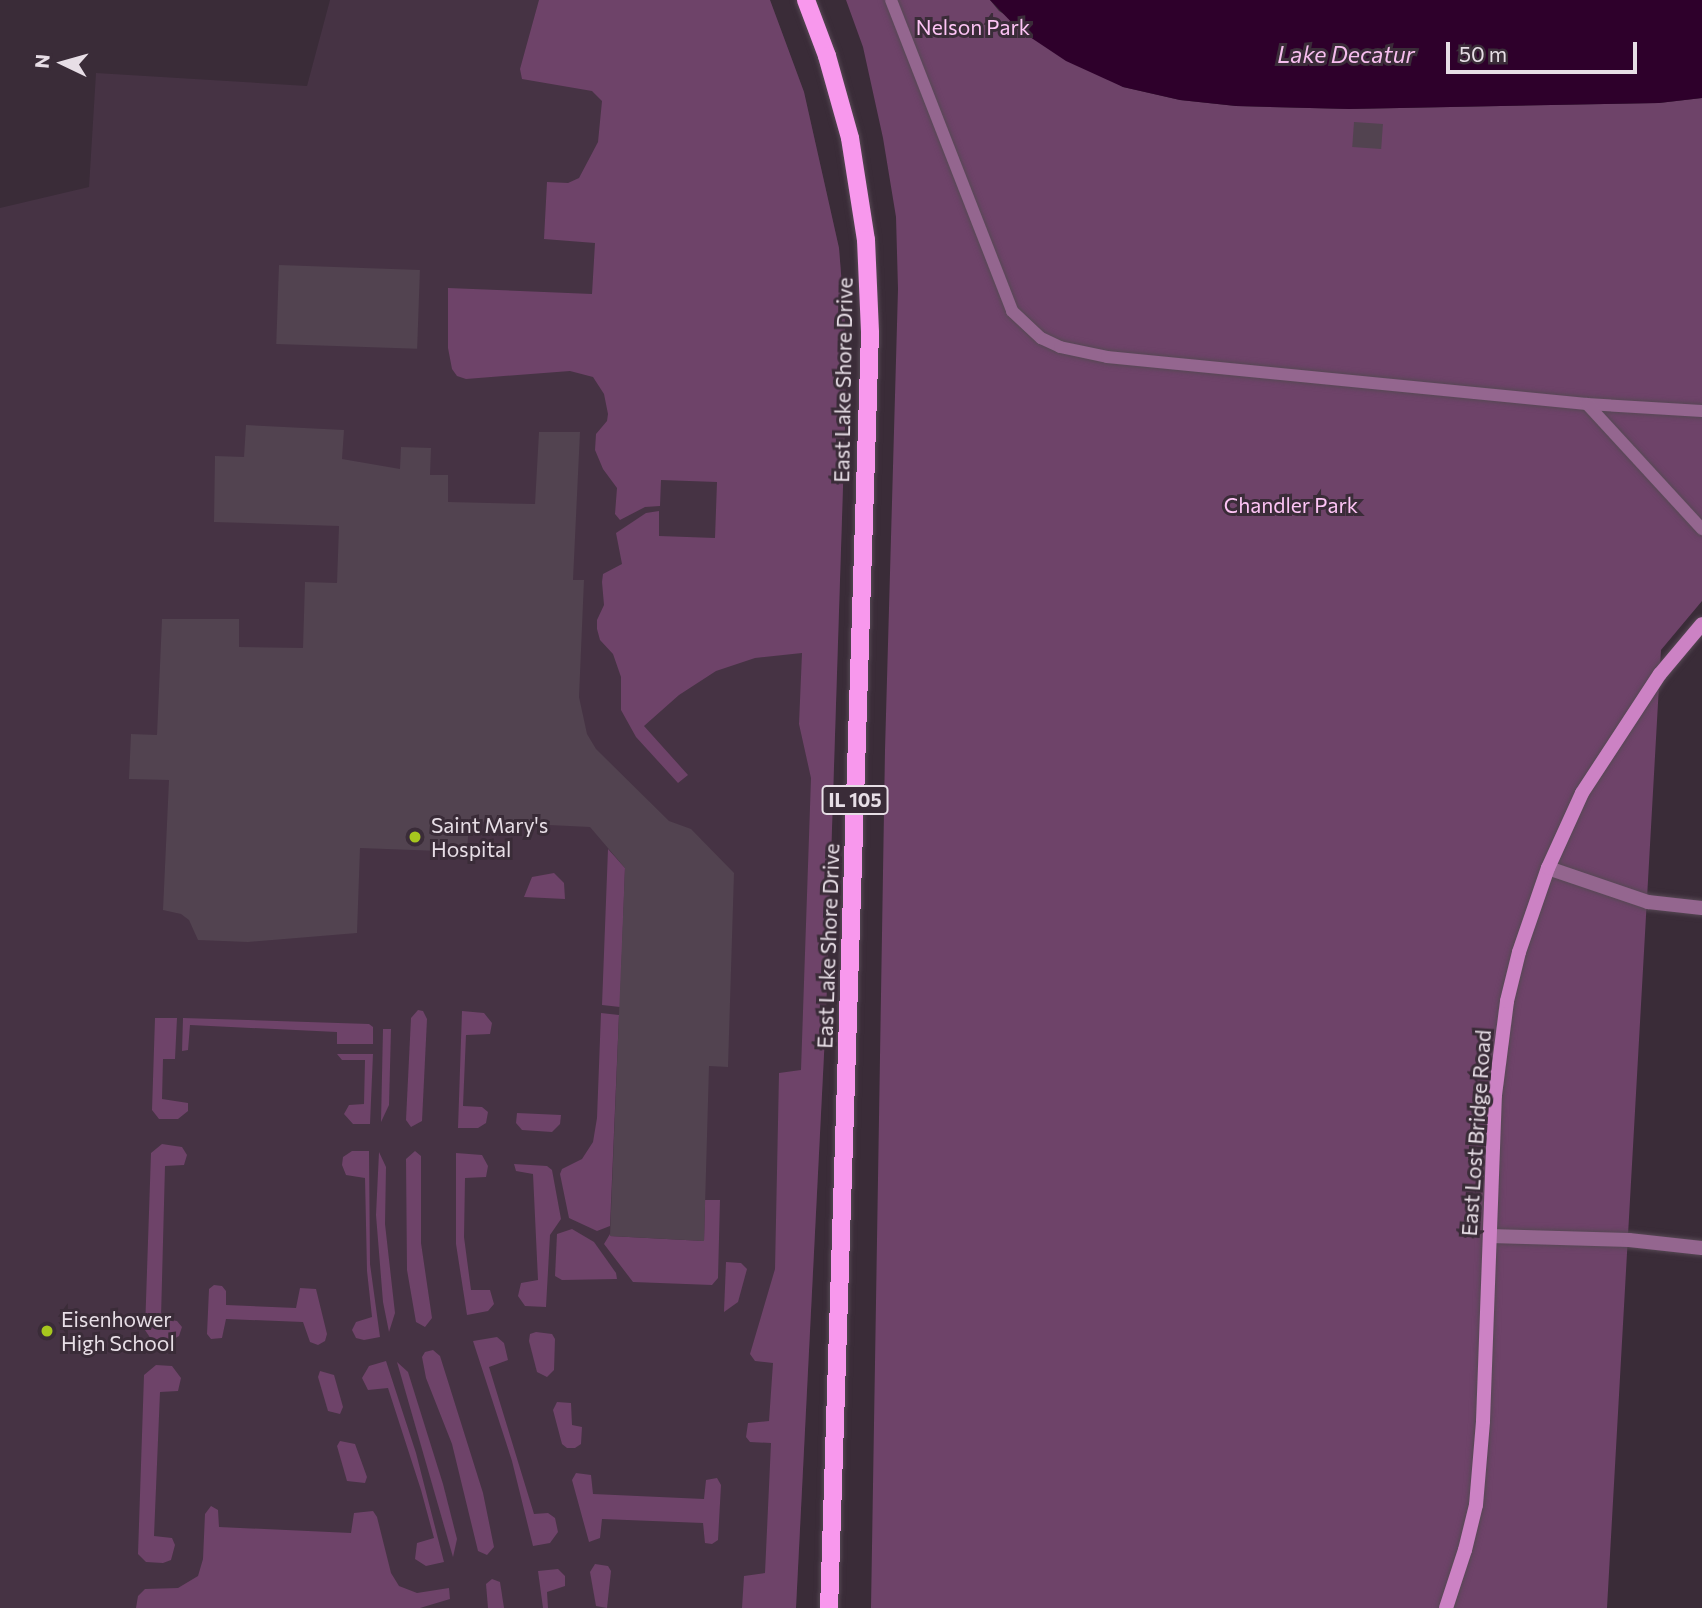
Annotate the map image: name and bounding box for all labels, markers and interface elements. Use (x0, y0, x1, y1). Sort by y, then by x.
park label: Nelson Park (916, 14, 1030, 40)
north arrow (28, 28, 98, 98)
scale bar (1450, 28, 1641, 72)
water label: Lake Decatur (1277, 40, 1415, 68)
text: 50 m (1459, 41, 1507, 66)
text: N (30, 53, 54, 69)
street label: East Lake Shore Drive (829, 277, 857, 483)
park label: Chandler Park (1224, 492, 1358, 518)
road number: IL 105 (820, 785, 890, 816)
place label: Saint Mary's Hospital (431, 812, 548, 862)
marker: Saint Mary's Hospital (405, 827, 425, 847)
street label: East Lake Shore Drive (812, 843, 844, 1049)
street label: East Lost Bridge Road (1456, 1029, 1496, 1237)
place label: Eisenhower High School (61, 1306, 175, 1356)
marker: Eisenhower High School (39, 1323, 55, 1339)

